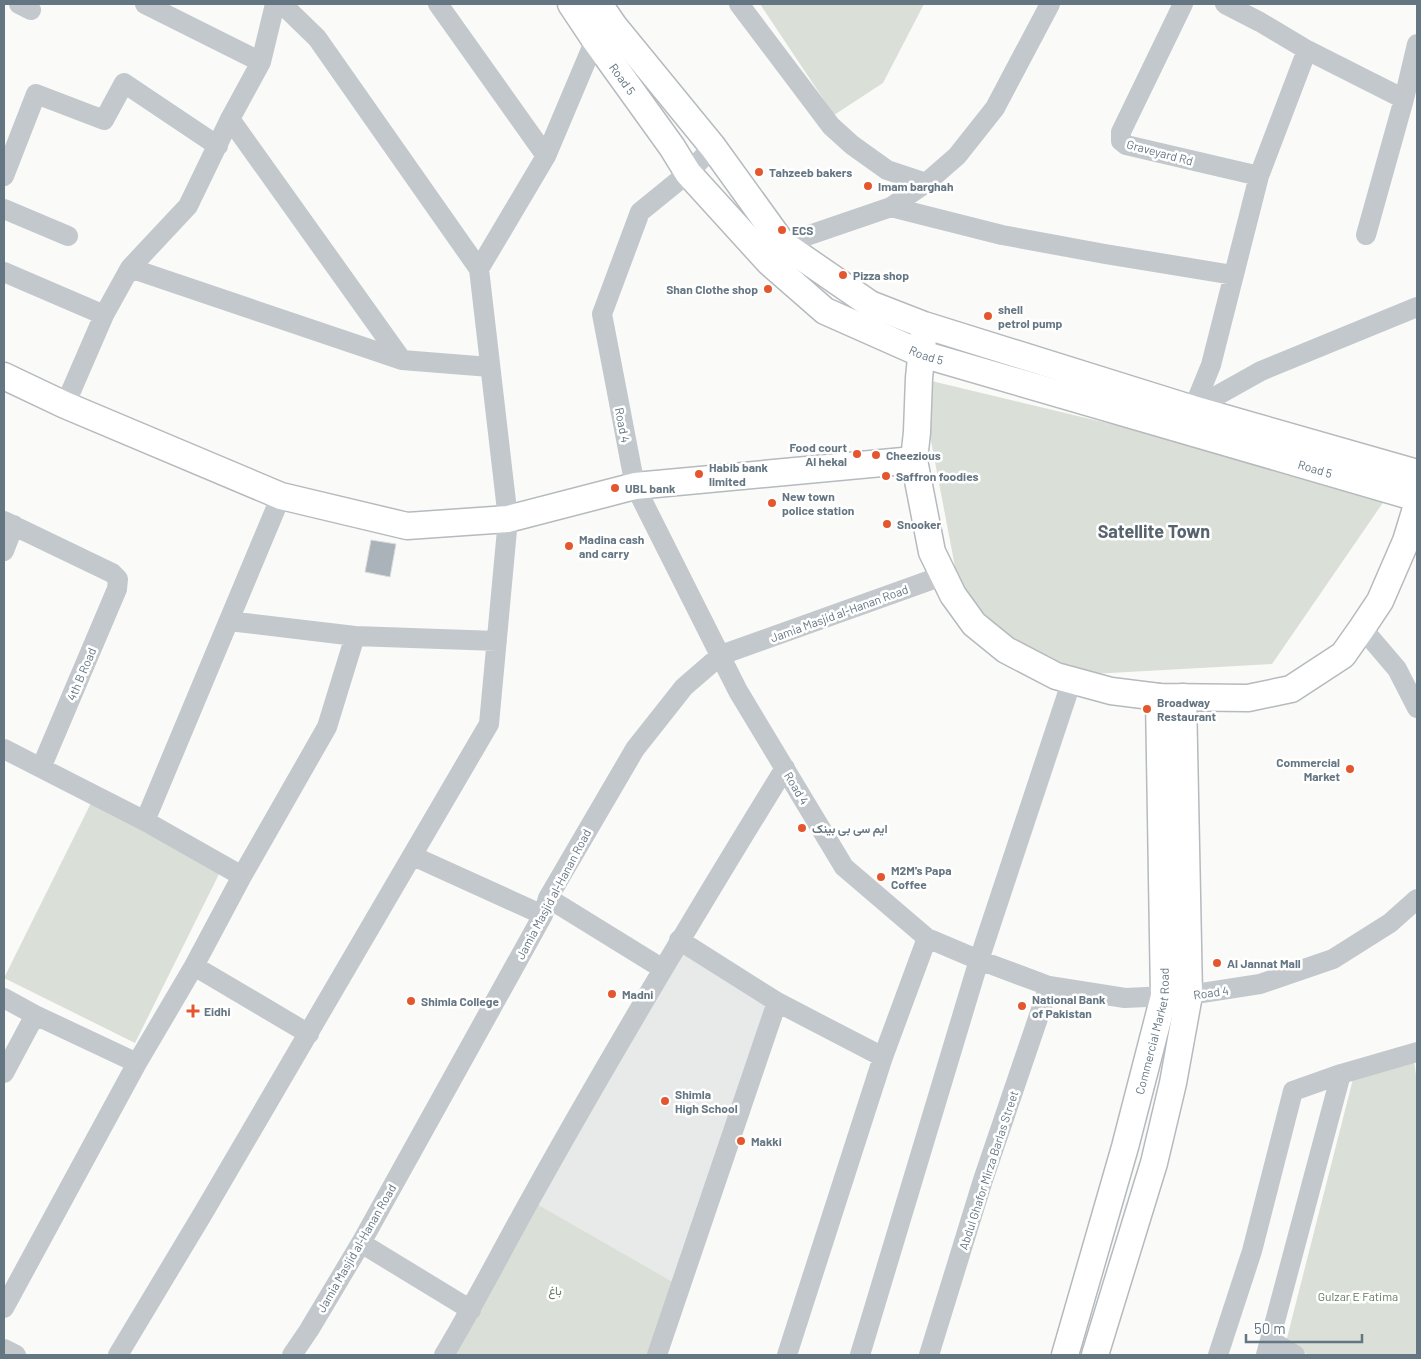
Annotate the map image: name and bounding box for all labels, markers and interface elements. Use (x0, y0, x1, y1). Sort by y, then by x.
street label: Road 5 (607, 60, 639, 97)
street label: Graveyard Rd (1125, 136, 1195, 168)
place label: Tahzeeb bakers (769, 165, 852, 179)
marker: Tahzeeb bakers (753, 166, 765, 178)
place label: Imam barghah (878, 179, 954, 193)
marker: Imam barghah (862, 180, 874, 192)
place label: ECS (792, 223, 813, 237)
marker: ECS (776, 224, 788, 236)
place label: Pizza shop (853, 268, 909, 282)
marker: Pizza shop (837, 269, 849, 281)
place label: Shan Clothe shop (666, 282, 758, 296)
marker: Shan Clothe shop (762, 283, 774, 295)
place label: shell petrol pump (998, 302, 1063, 330)
marker: shell petrol pump (982, 310, 994, 322)
street label: Road 5 (907, 342, 945, 367)
street label: Road 4 (613, 406, 633, 444)
place label: Food court Al hekal (790, 440, 847, 468)
marker: Food court Al hekal (851, 448, 863, 460)
place label: Cheezious (886, 448, 941, 462)
marker: Cheezious (870, 449, 882, 461)
street label: Road 5 (1296, 457, 1334, 480)
place label: Habib bank limited (709, 460, 769, 488)
marker: Habib bank limited (693, 468, 705, 480)
place label: Saffron foodies (896, 469, 979, 483)
marker: Saffron foodies (880, 470, 892, 482)
place label: UBL bank (625, 481, 676, 495)
marker: UBL bank (609, 482, 621, 494)
place label: New town police station (782, 489, 854, 517)
marker: New town police station (766, 497, 778, 509)
place label: Snooker (897, 517, 941, 531)
marker: Snooker (881, 518, 893, 530)
district label: Satellite Town (1098, 520, 1210, 542)
place label: Madina cash and carry (579, 532, 644, 560)
marker: Madina cash and carry (563, 540, 575, 552)
street label: Jamia Masjid al-Hanan Road (768, 582, 910, 644)
street label: 4th B Road (64, 645, 98, 703)
place label: Broadway Restaurant (1157, 695, 1217, 723)
marker: Broadway Restaurant (1141, 703, 1153, 715)
place label: Commercial Market (1276, 755, 1340, 783)
marker: Commercial Market (1344, 763, 1356, 775)
street label: Road 4 (782, 769, 812, 807)
place label: ایم سی بی بینک (812, 821, 888, 837)
marker: ایم سی بی بینک (796, 822, 808, 834)
street label: Jamia Masjid al-Hanan Road (513, 826, 593, 962)
place label: M2M's Papa Coffee (891, 863, 952, 891)
marker: M2M's Papa Coffee (875, 871, 887, 883)
place label: Al Jannat Mall (1227, 956, 1301, 970)
marker: Al Jannat Mall (1211, 957, 1223, 969)
street label: Commercial Market Road (1132, 968, 1171, 1096)
street label: Road 4 (1192, 983, 1230, 1001)
place label: Madni (622, 987, 653, 1001)
marker: Madni (606, 988, 618, 1000)
place label: National Bank of Pakistan (1032, 992, 1106, 1020)
place label: Shimla College (421, 994, 499, 1008)
marker: Shimla College (405, 995, 417, 1007)
marker: National Bank of Pakistan (1016, 1000, 1028, 1012)
marker: Eidhi (186, 1004, 200, 1018)
place label: Eidhi (204, 1004, 230, 1018)
place label: Shimla High School (675, 1087, 738, 1115)
street label: Abdul Ghafor Mirza Barlas Street (956, 1089, 1020, 1251)
marker: Shimla High School (659, 1095, 671, 1107)
place label: Makki (751, 1134, 782, 1148)
marker: Makki (735, 1135, 747, 1147)
street label: Jamia Masjid al-Hanan Road (314, 1181, 398, 1315)
park label: باغ (548, 1283, 562, 1300)
park label: Gulzar E Fatima (1318, 1289, 1398, 1303)
scale bar (1246, 1312, 1362, 1344)
text: 50 m (1254, 1319, 1286, 1337)

